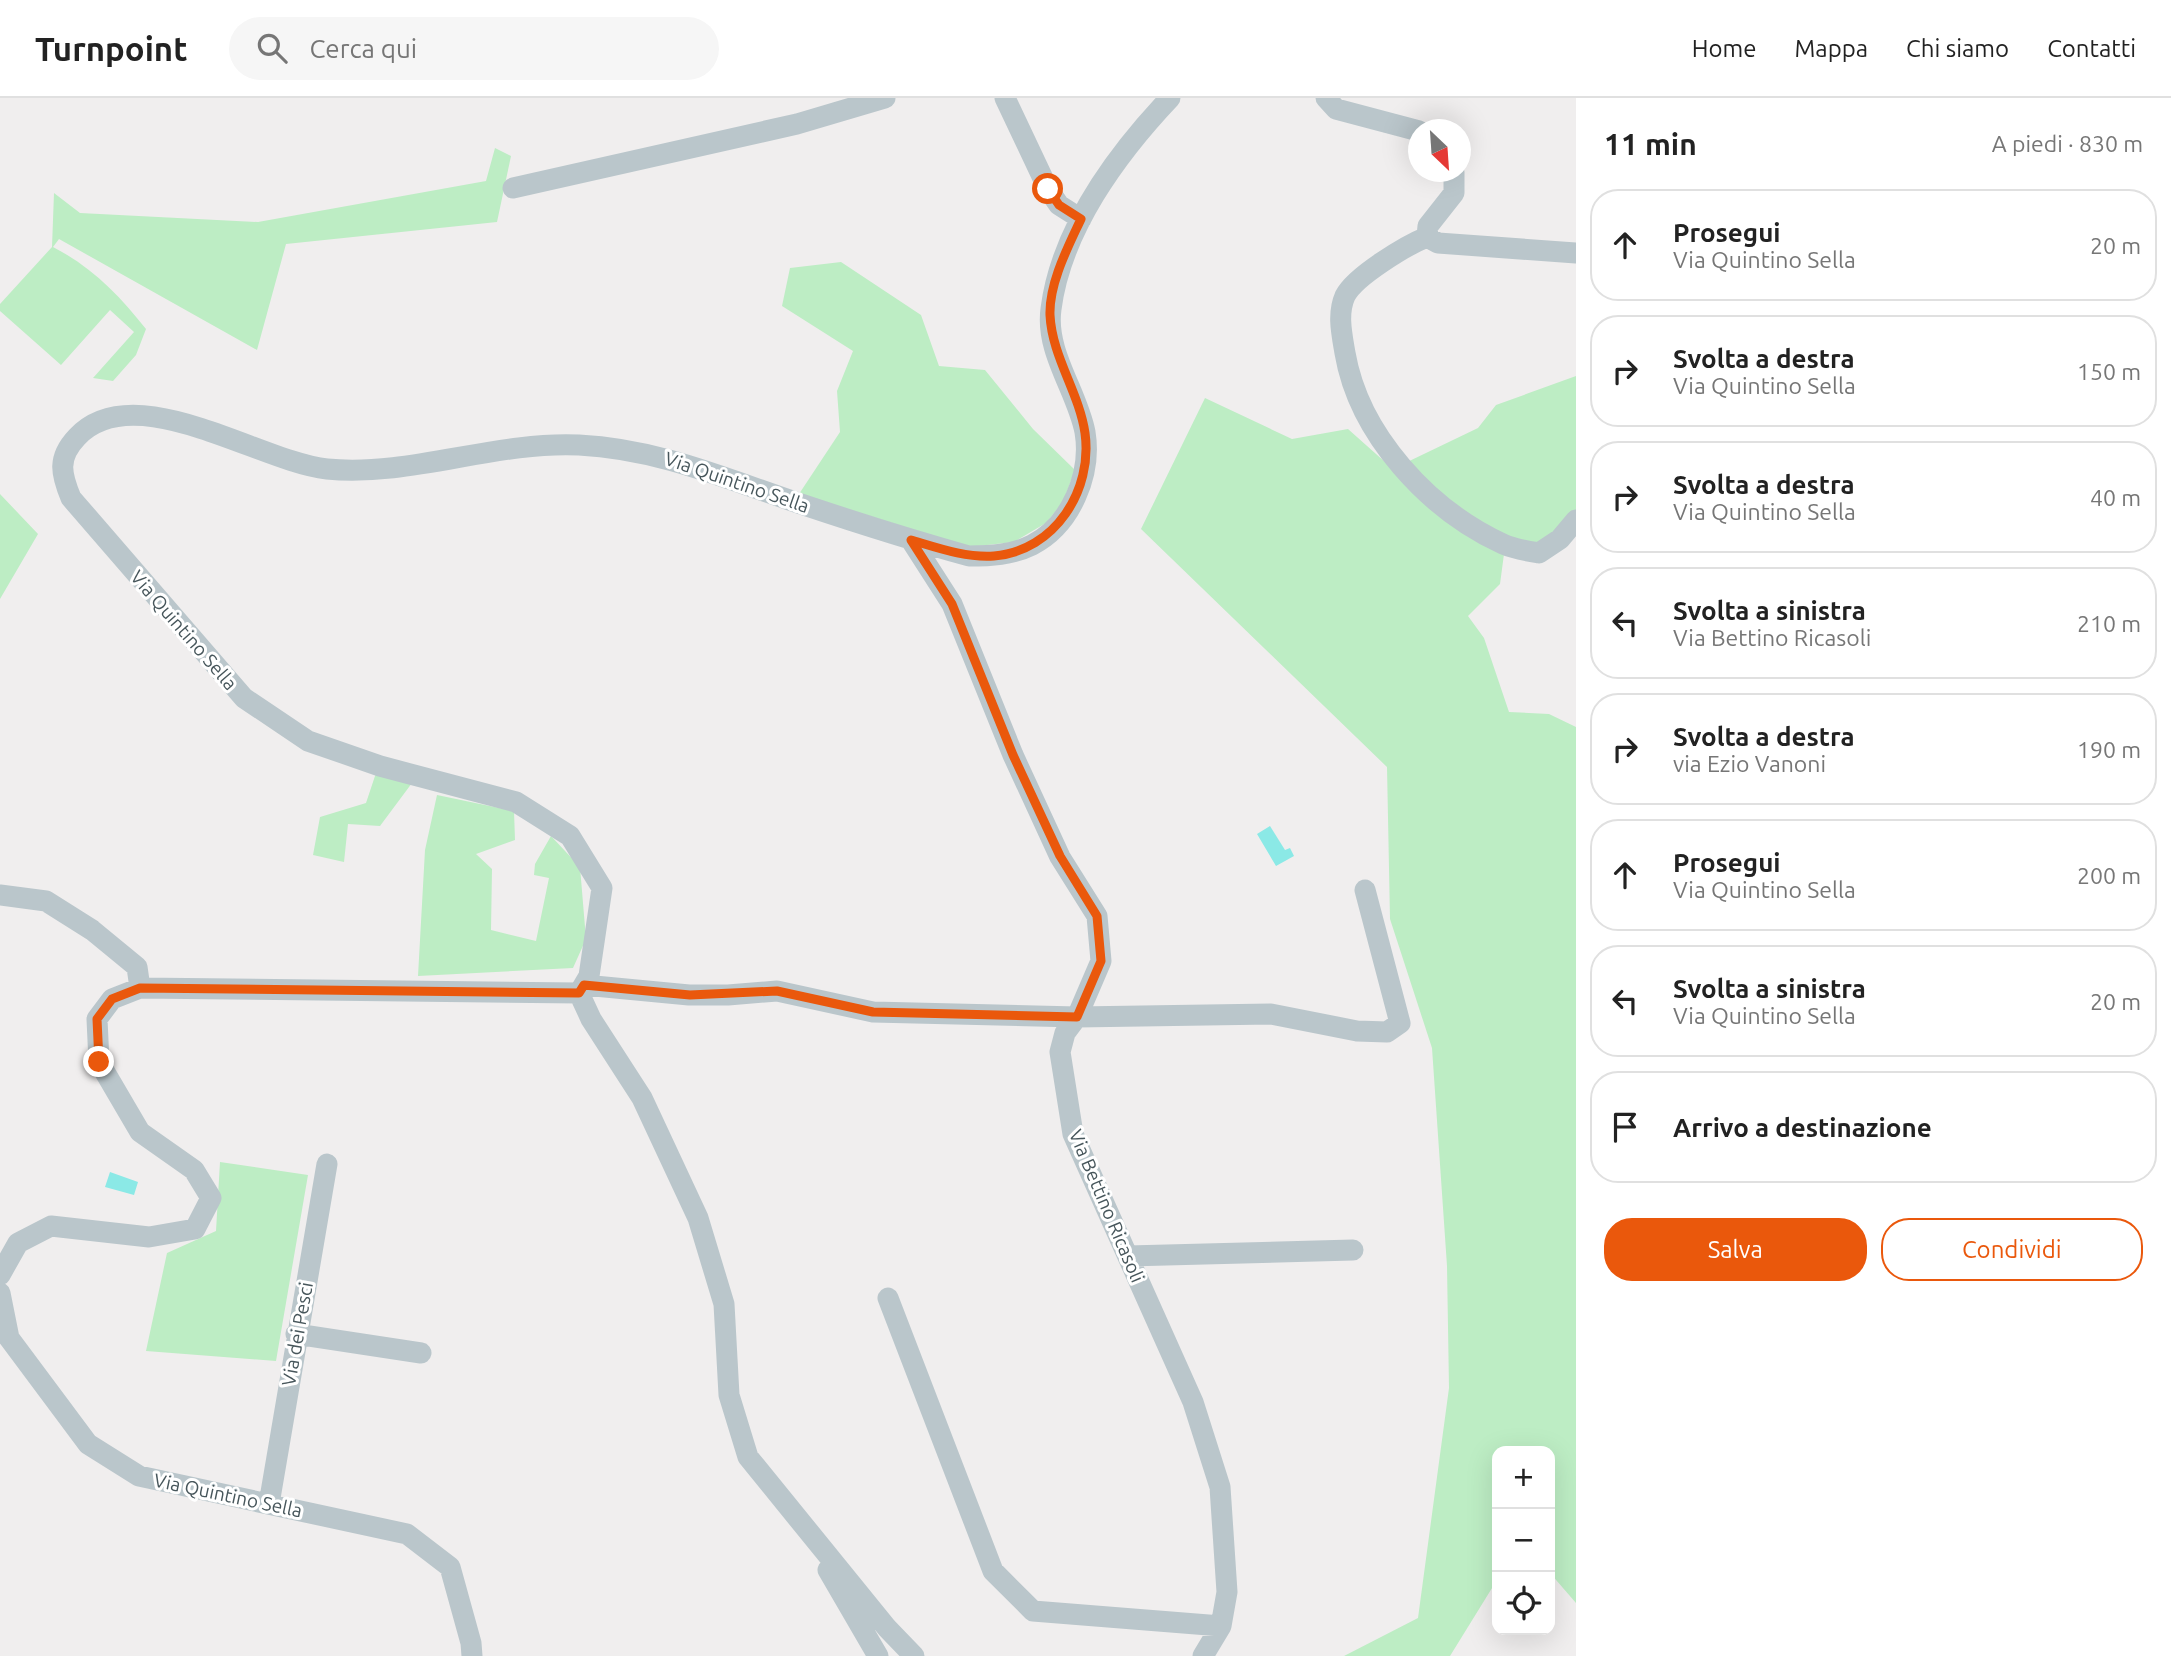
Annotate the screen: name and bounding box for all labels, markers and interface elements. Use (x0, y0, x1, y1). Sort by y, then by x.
search box (229, 17, 719, 80)
icon: search (253, 29, 291, 67)
text: Turnpoint (35, 30, 187, 67)
text: Cerca qui (309, 34, 417, 63)
text: Home (1692, 35, 1756, 62)
text: Mappa (1794, 35, 1868, 62)
text: Chi siamo (1906, 35, 2009, 62)
text: Contatti (2047, 35, 2136, 62)
north arrow (1408, 119, 1471, 182)
text: 11 min (1604, 127, 1697, 161)
text: A piedi · 830 m (1992, 131, 2143, 156)
route start (1032, 173, 1063, 204)
text: Prosegui (1673, 218, 1781, 247)
icon: ahead (1606, 226, 1644, 264)
text: 20 m (2090, 233, 2141, 258)
text: Via Quintino Sella (1673, 247, 1856, 272)
text: Svolta a destra (1673, 344, 1855, 373)
icon: right (1606, 352, 1644, 390)
text: 150 m (2077, 359, 2141, 384)
text: Via Quintino Sella (1673, 373, 1856, 398)
street label: Via Quintino Sella (662, 447, 812, 517)
text: Svolta a destra (1673, 470, 1855, 499)
icon: right (1606, 478, 1644, 516)
text: 40 m (2090, 485, 2141, 510)
text: Via Quintino Sella (1673, 499, 1856, 524)
street label: Via Quintino Sella (126, 566, 242, 694)
text: Svolta a sinistra (1673, 596, 1866, 625)
icon: left (1606, 604, 1644, 642)
text: 210 m (2077, 611, 2141, 636)
text: Via Bettino Ricasoli (1673, 625, 1871, 650)
text: Svolta a destra (1673, 722, 1855, 751)
icon: right (1606, 730, 1644, 768)
text: 190 m (2077, 737, 2141, 762)
text: via Ezio Vanoni (1673, 751, 1826, 776)
text: Prosegui (1673, 848, 1781, 877)
icon: ahead (1606, 856, 1644, 894)
text: 200 m (2077, 863, 2141, 888)
text: Via Quintino Sella (1673, 877, 1856, 902)
text: Svolta a sinistra (1673, 974, 1866, 1003)
icon: left (1606, 982, 1644, 1020)
text: 20 m (2090, 989, 2141, 1014)
text: Via Quintino Sella (1673, 1003, 1856, 1028)
route end (83, 1046, 114, 1077)
icon: arrive (1606, 1108, 1644, 1146)
text: Arrivo a destinazione (1673, 1113, 1932, 1142)
street label: Via Bettino Ricasoli (1065, 1126, 1149, 1286)
button: Salva (1604, 1218, 1867, 1281)
button: Condividi (1881, 1218, 2143, 1281)
street label: Via dei Pesci (277, 1280, 317, 1388)
map controls (1492, 1446, 1555, 1635)
button: + (1492, 1446, 1555, 1509)
street label: Via Quintino Sella (152, 1469, 304, 1521)
button: − (1492, 1509, 1555, 1572)
button: locate (1492, 1572, 1555, 1635)

